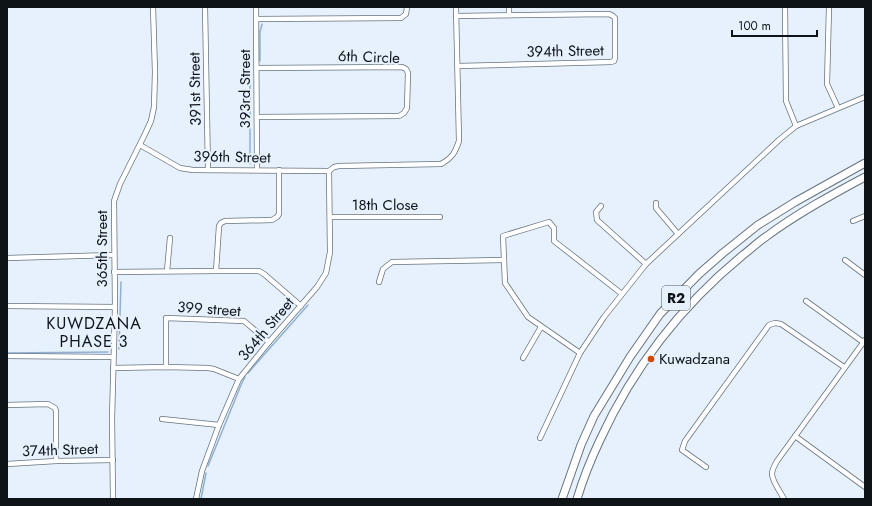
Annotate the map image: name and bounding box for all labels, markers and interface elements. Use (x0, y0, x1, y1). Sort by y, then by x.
scale bar (732, 12, 817, 38)
text: 100 m (738, 17, 771, 35)
street label: 394th Street (526, 39, 604, 63)
street label: 6th Circle (338, 45, 401, 69)
street label: 393rd Street (234, 49, 256, 129)
street label: 391st Street (183, 52, 207, 126)
street label: 396th Street (193, 145, 271, 169)
street label: 18th Close (352, 194, 419, 216)
street label: 365th Street (91, 210, 113, 288)
road number: R2 (662, 286, 690, 310)
street label: 364th Street (233, 292, 300, 366)
street label: 399 street (177, 296, 242, 322)
district label: KUWDZANA PHASE 3 (46, 312, 142, 353)
place label: Kuwadzana (659, 348, 730, 370)
marker: Kuwadzana (646, 354, 656, 364)
street label: 374th Street (21, 438, 99, 462)

